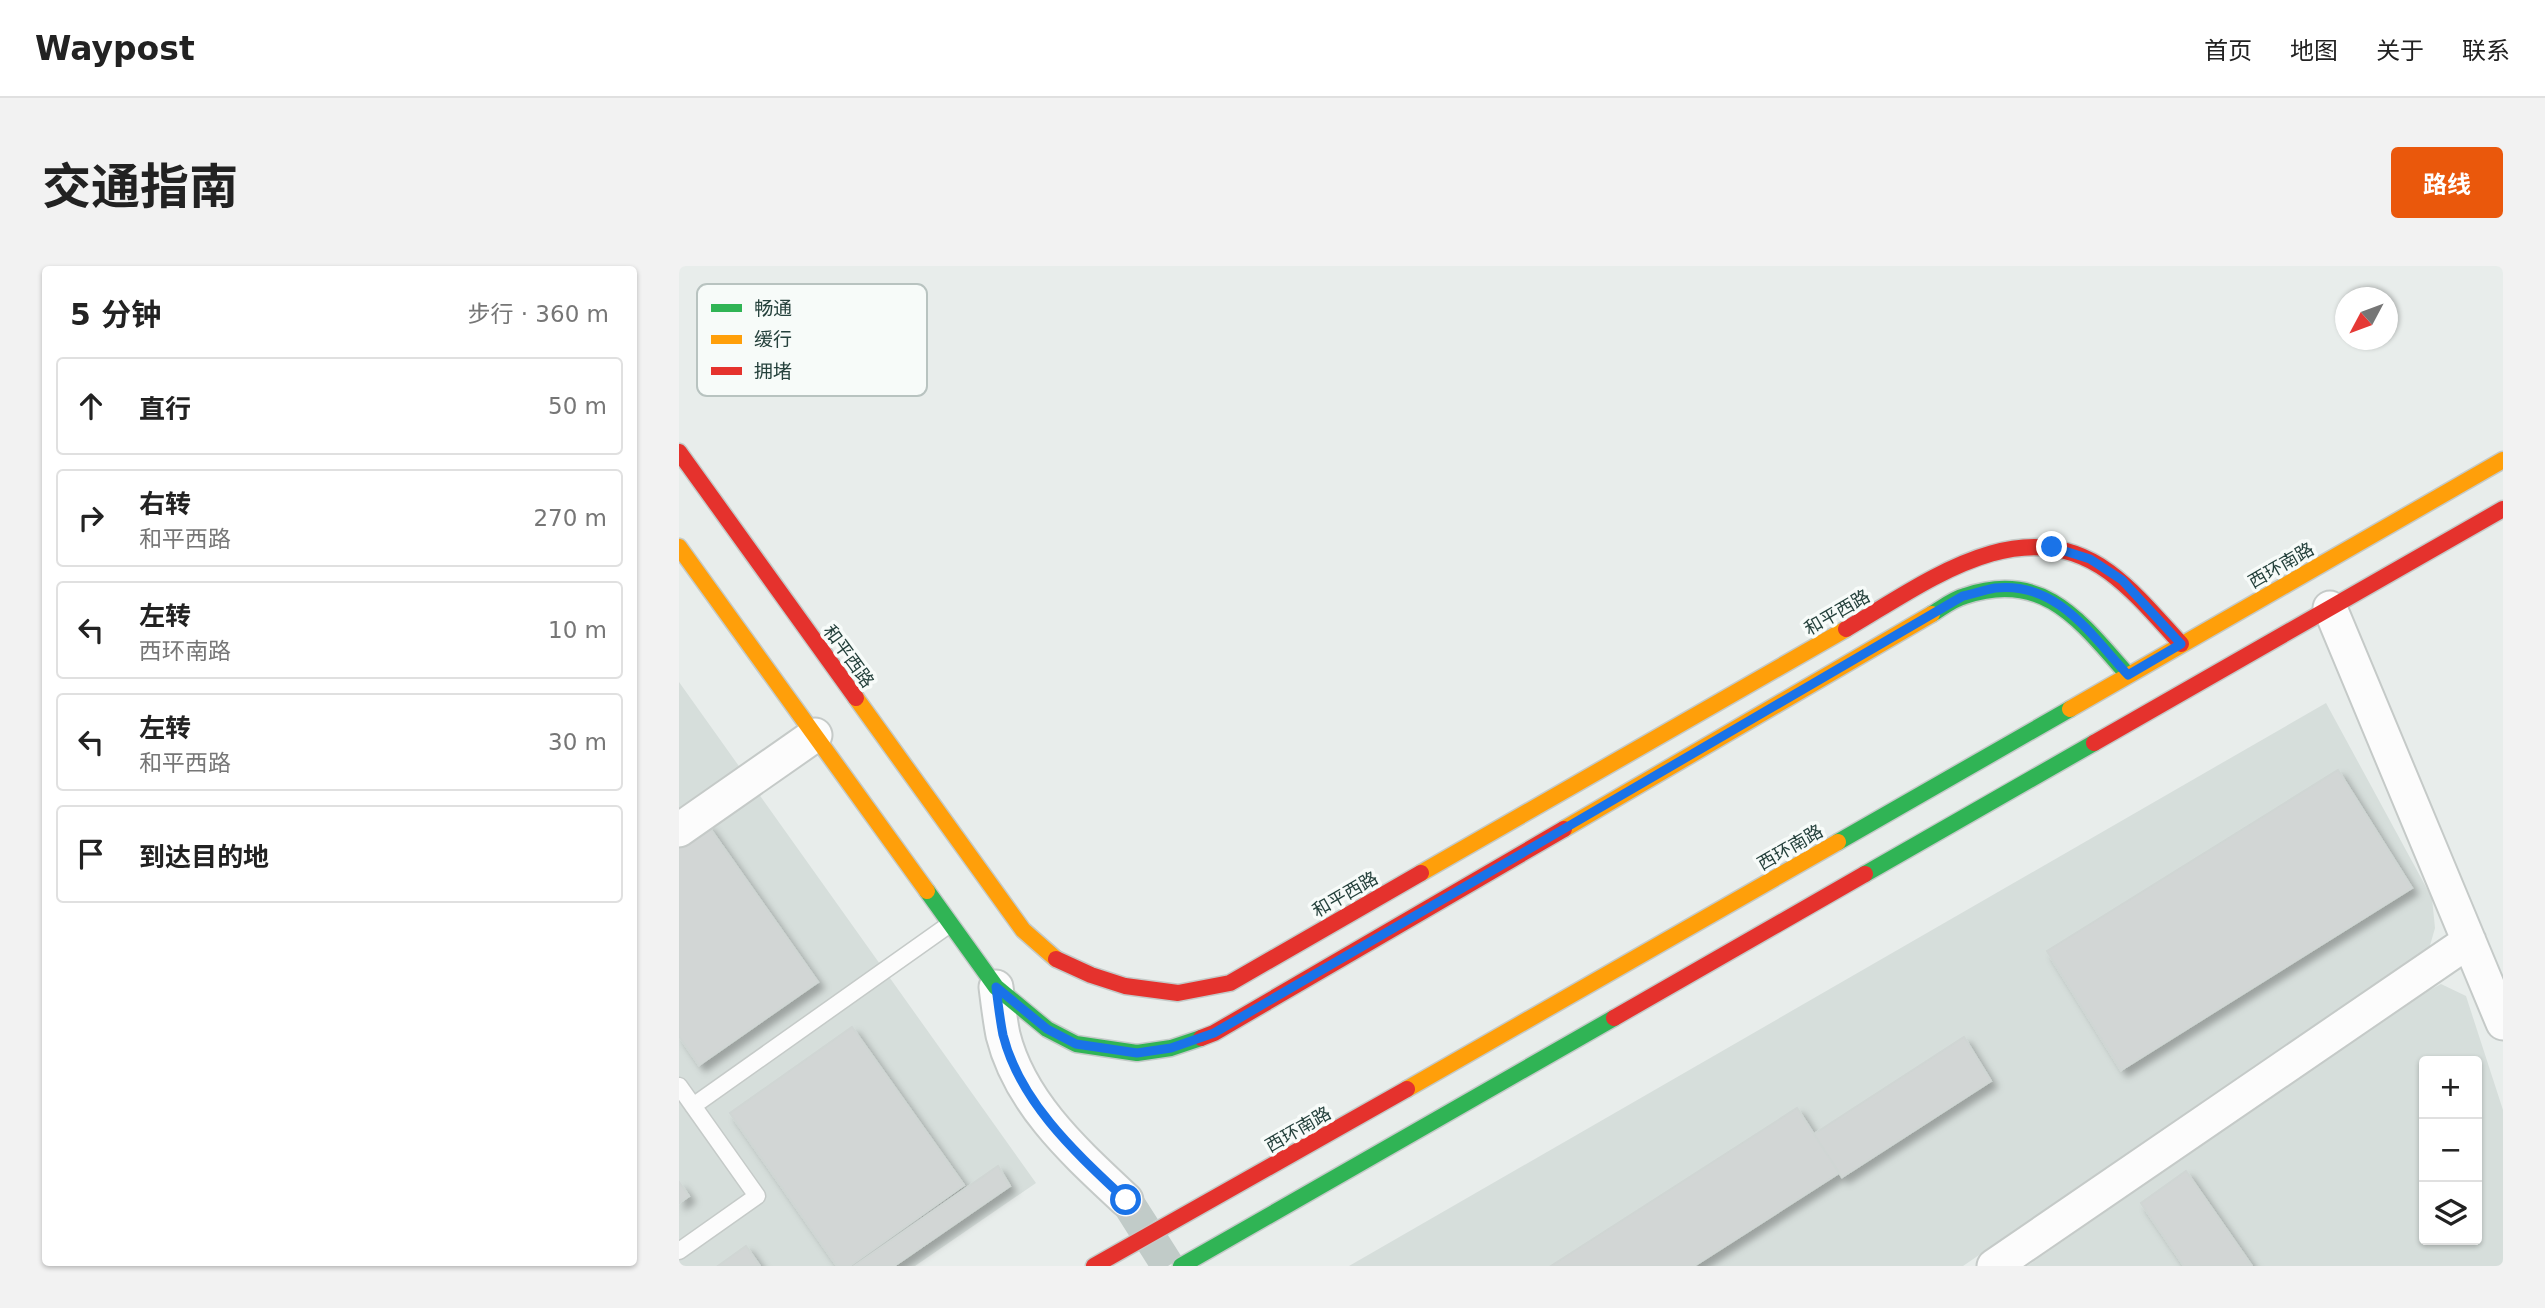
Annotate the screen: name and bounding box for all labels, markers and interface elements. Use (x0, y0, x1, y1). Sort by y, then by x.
text: Waypost (35, 29, 195, 68)
text: 首页 (2204, 37, 2252, 65)
text: 地图 (2290, 37, 2338, 65)
text: 关于 (2376, 37, 2424, 65)
text: 联系 (2462, 37, 2510, 65)
button: 路线 (2391, 147, 2503, 218)
text: 交通指南 (42, 159, 238, 216)
legend (697, 284, 927, 396)
north arrow (2335, 287, 2398, 350)
text: 5 分钟 (70, 297, 161, 332)
text: 畅通 (754, 297, 792, 319)
text: 步行 · 360 m (467, 301, 609, 327)
text: 缓行 (754, 328, 792, 350)
text: 拥堵 (754, 360, 792, 382)
icon: ahead (72, 387, 110, 425)
text: 50 m (548, 393, 607, 419)
text: 直行 (139, 394, 191, 424)
text: 右转 (139, 489, 191, 519)
icon: right (72, 499, 110, 537)
text: 270 m (533, 505, 607, 531)
text: 和平西路 (139, 526, 231, 552)
route end (2036, 531, 2067, 562)
street label: 西环南路 (2245, 538, 2317, 592)
street label: 和平西路 (1801, 585, 1873, 639)
text: 左转 (139, 601, 191, 631)
icon: left (72, 611, 110, 649)
text: 10 m (548, 617, 607, 643)
street label: 和平西路 (819, 621, 879, 691)
text: 西环南路 (139, 638, 231, 664)
text: 左转 (139, 713, 191, 743)
icon: left (72, 723, 110, 761)
text: 30 m (548, 729, 607, 755)
text: 和平西路 (139, 750, 231, 776)
street label: 西环南路 (1754, 820, 1826, 874)
icon: arrive (72, 835, 110, 873)
text: 到达目的地 (139, 842, 269, 872)
street label: 和平西路 (1309, 867, 1381, 921)
map controls (2419, 1056, 2482, 1245)
button: + (2419, 1056, 2482, 1119)
street label: 西环南路 (1262, 1102, 1334, 1156)
button: − (2419, 1119, 2482, 1182)
button: layers (2419, 1182, 2482, 1245)
route start (1110, 1184, 1141, 1215)

